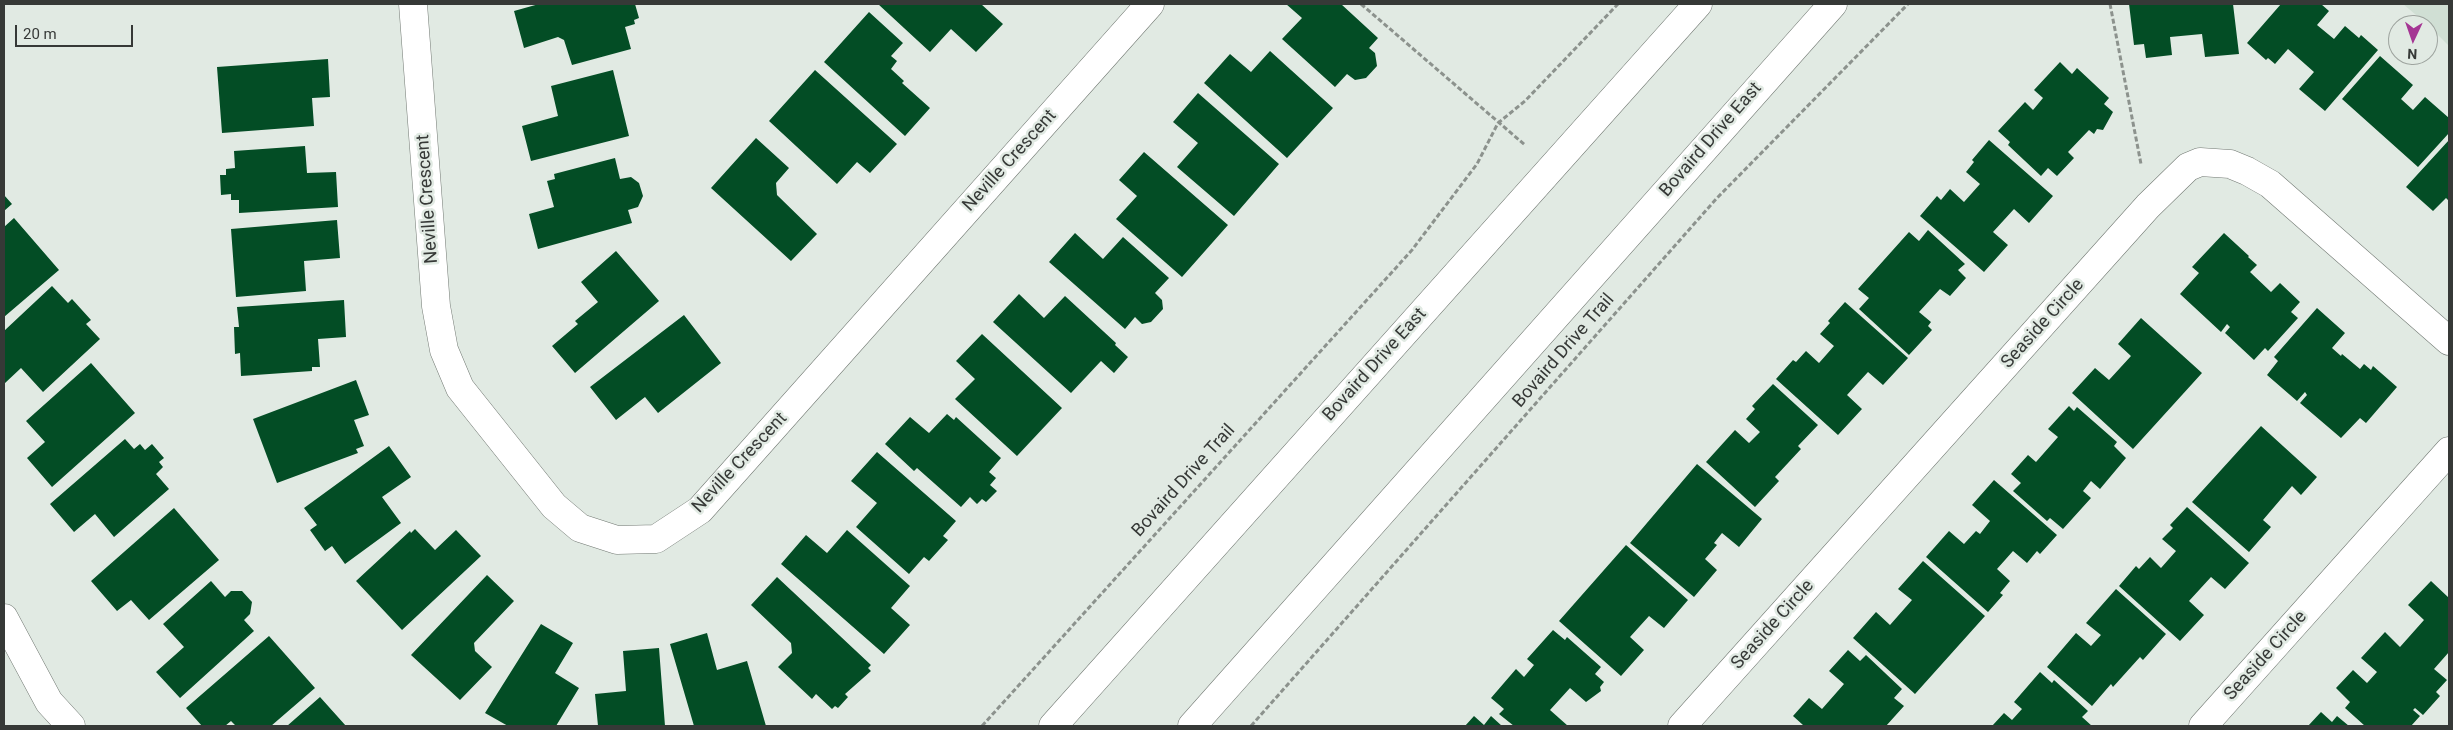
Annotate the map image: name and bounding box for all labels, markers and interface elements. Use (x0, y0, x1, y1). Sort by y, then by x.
scale bar (18, 15, 135, 47)
north arrow (2388, 15, 2438, 65)
text: 20 m (23, 25, 57, 43)
text: N (2407, 46, 2418, 62)
street label: Bovaird Drive East (1655, 78, 1767, 202)
street label: Neville Crescent (959, 106, 1061, 216)
street label: Neville Crescent (413, 134, 443, 264)
street label: Seaside Circle (1997, 275, 2089, 373)
street label: Bovaird Drive Trail (1509, 290, 1619, 412)
street label: Bovaird Drive East (1319, 304, 1431, 426)
street label: Neville Crescent (688, 408, 792, 518)
street label: Bovaird Drive Trail (1128, 420, 1240, 542)
street label: Seaside Circle (1727, 576, 1819, 674)
street label: Seaside Circle (2220, 607, 2312, 705)

